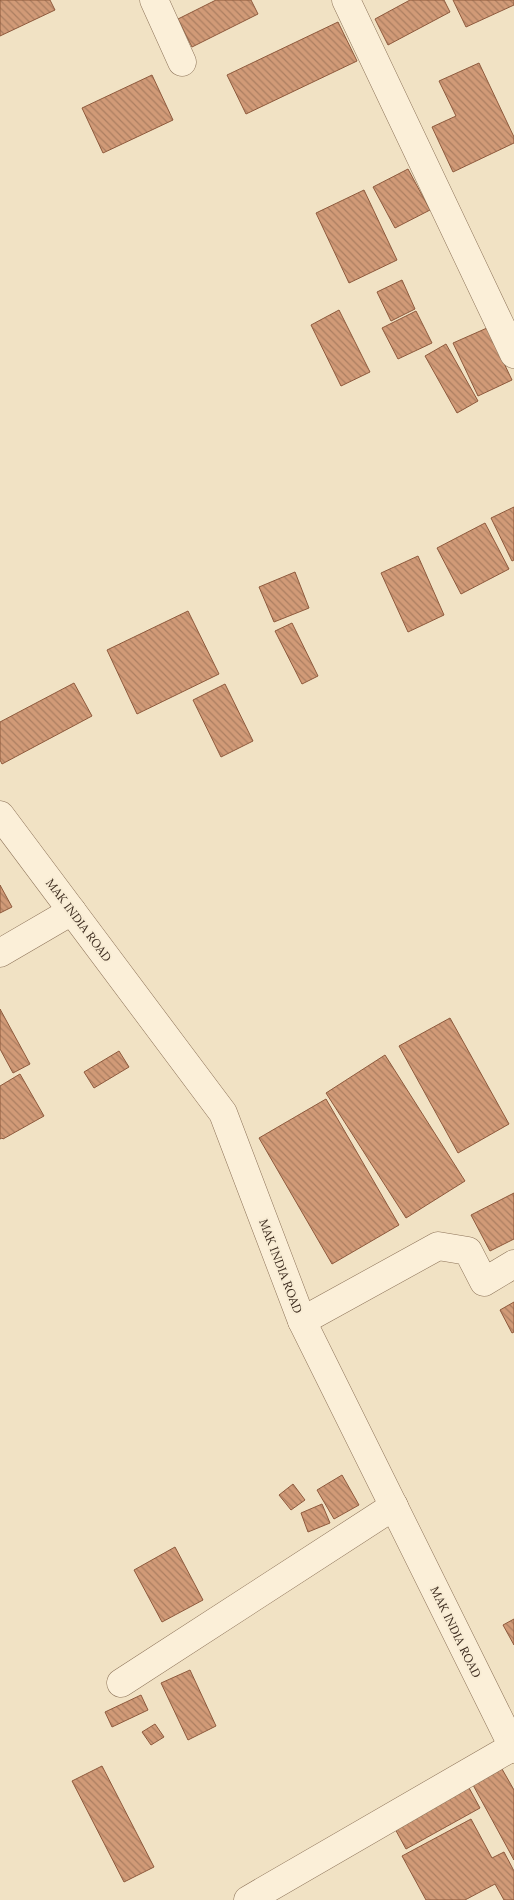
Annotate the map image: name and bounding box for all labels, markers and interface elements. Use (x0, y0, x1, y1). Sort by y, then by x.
street label: MAK INDIA ROAD (43, 876, 115, 964)
street label: MAK INDIA ROAD (256, 1217, 306, 1315)
street label: MAK INDIA ROAD (427, 1584, 485, 1680)

